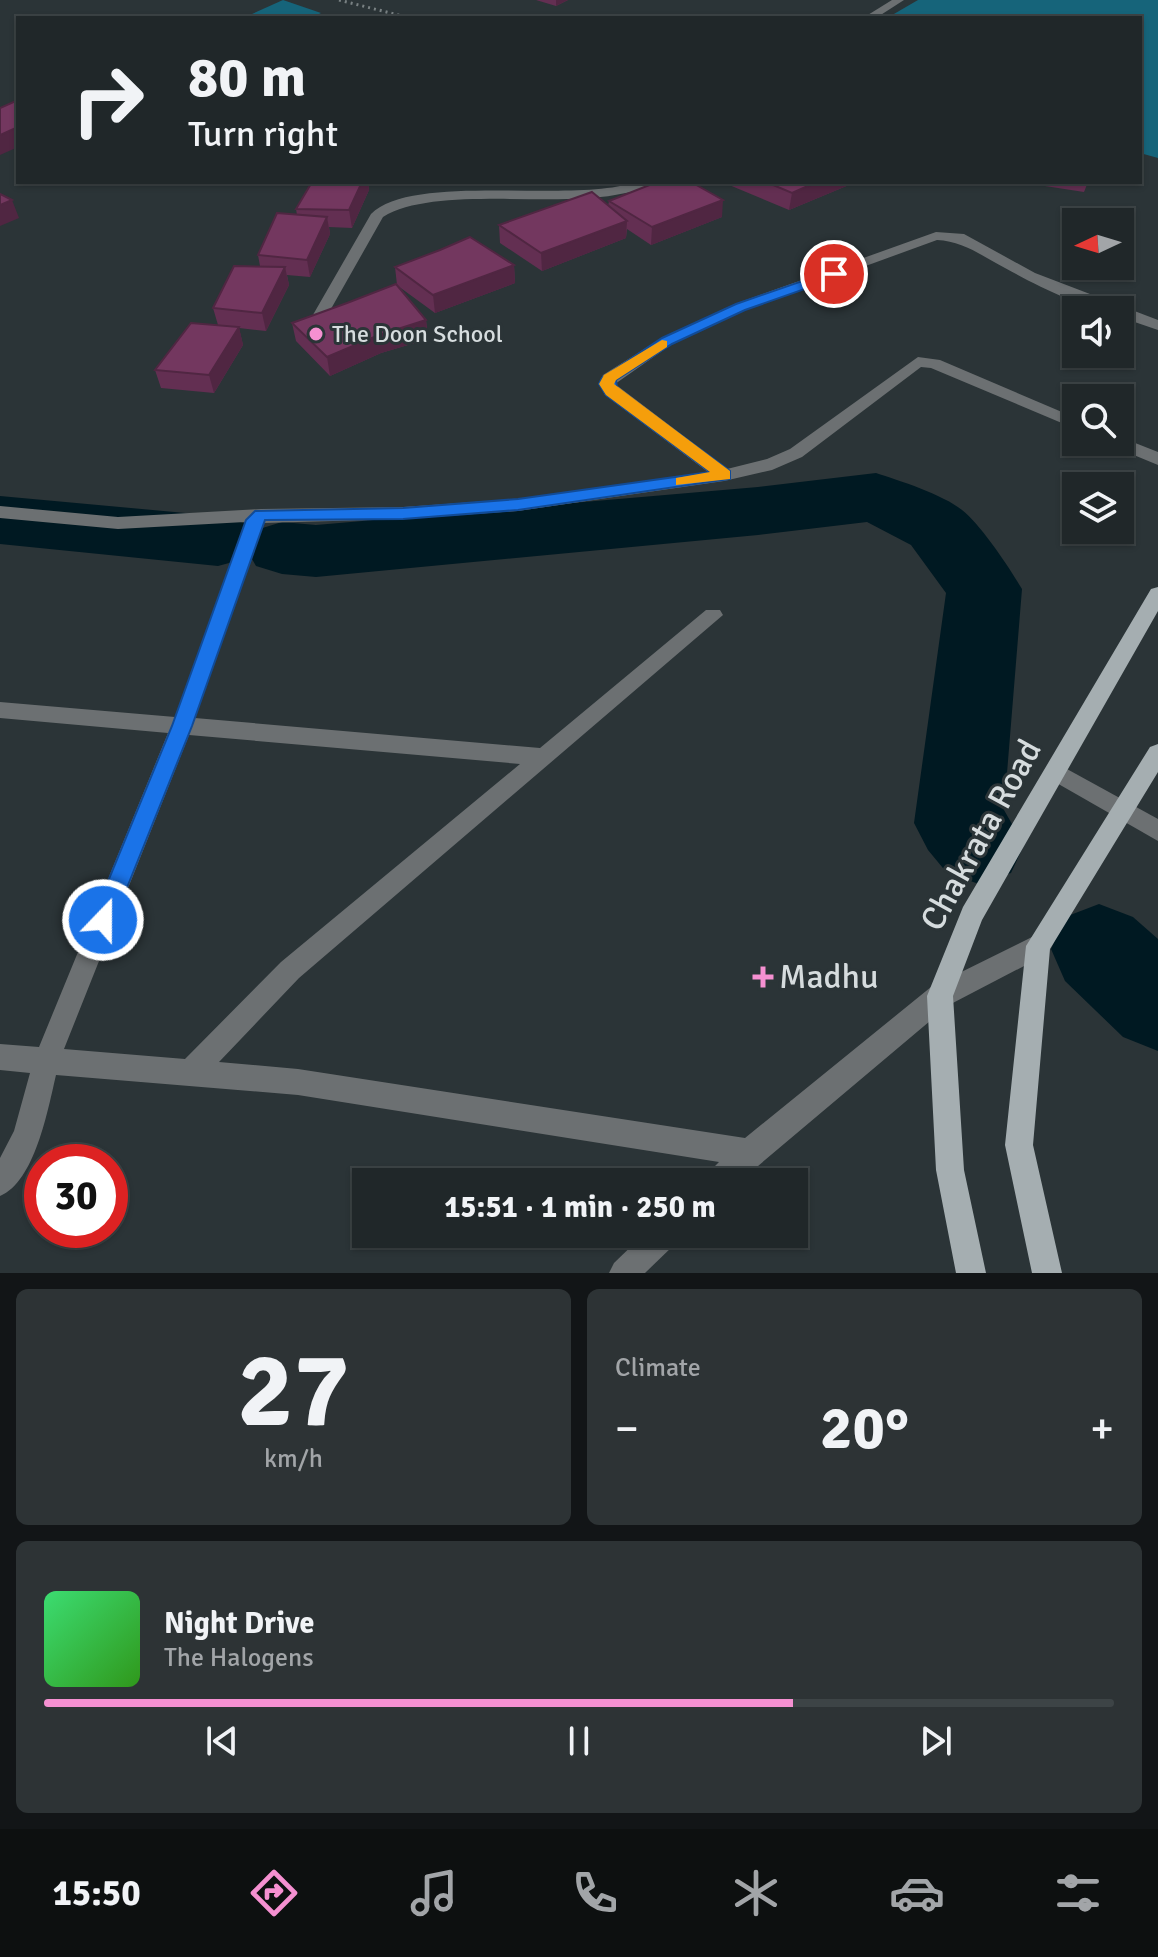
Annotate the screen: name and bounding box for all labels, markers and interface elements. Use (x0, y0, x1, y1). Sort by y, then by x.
text: 80 m (188, 43, 306, 112)
icon: right (56, 48, 160, 152)
text: Turn right (188, 112, 338, 157)
north arrow (1062, 208, 1134, 280)
map controls (1062, 208, 1134, 544)
pin (800, 240, 868, 308)
icon: arrive (812, 252, 856, 296)
button: sound (1062, 296, 1134, 368)
place label: The Doon School (332, 319, 503, 349)
marker: The Doon School (307, 325, 325, 343)
button: search (1062, 384, 1134, 456)
button: layers (1062, 472, 1134, 544)
street label: Chakrata Road (911, 732, 1051, 938)
position arrow (61, 878, 145, 962)
place label: Madhu (779, 956, 879, 998)
marker: Madhu (754, 968, 772, 986)
speed limit sign: 30 (24, 1144, 128, 1248)
text: 15:51 · 1 min · 250 m (444, 1189, 716, 1226)
text: 27 (237, 1327, 350, 1455)
text: Climate (615, 1352, 701, 1384)
text: 20° (820, 1392, 909, 1466)
text: − (615, 1402, 639, 1456)
text: + (1090, 1402, 1114, 1456)
text: km/h (264, 1443, 323, 1475)
text: Night Drive (164, 1605, 314, 1642)
text: The Halogens (164, 1642, 314, 1674)
icon: previous (200, 1719, 244, 1763)
icon: pause (557, 1719, 601, 1763)
icon: next (914, 1719, 958, 1763)
icon: directions (246, 1865, 302, 1921)
icon: music (406, 1865, 462, 1921)
icon: phone (567, 1865, 623, 1921)
icon: climate (728, 1865, 784, 1921)
icon: car (889, 1865, 945, 1921)
icon: filters (1050, 1865, 1106, 1921)
text: 15:50 (52, 1871, 141, 1916)

